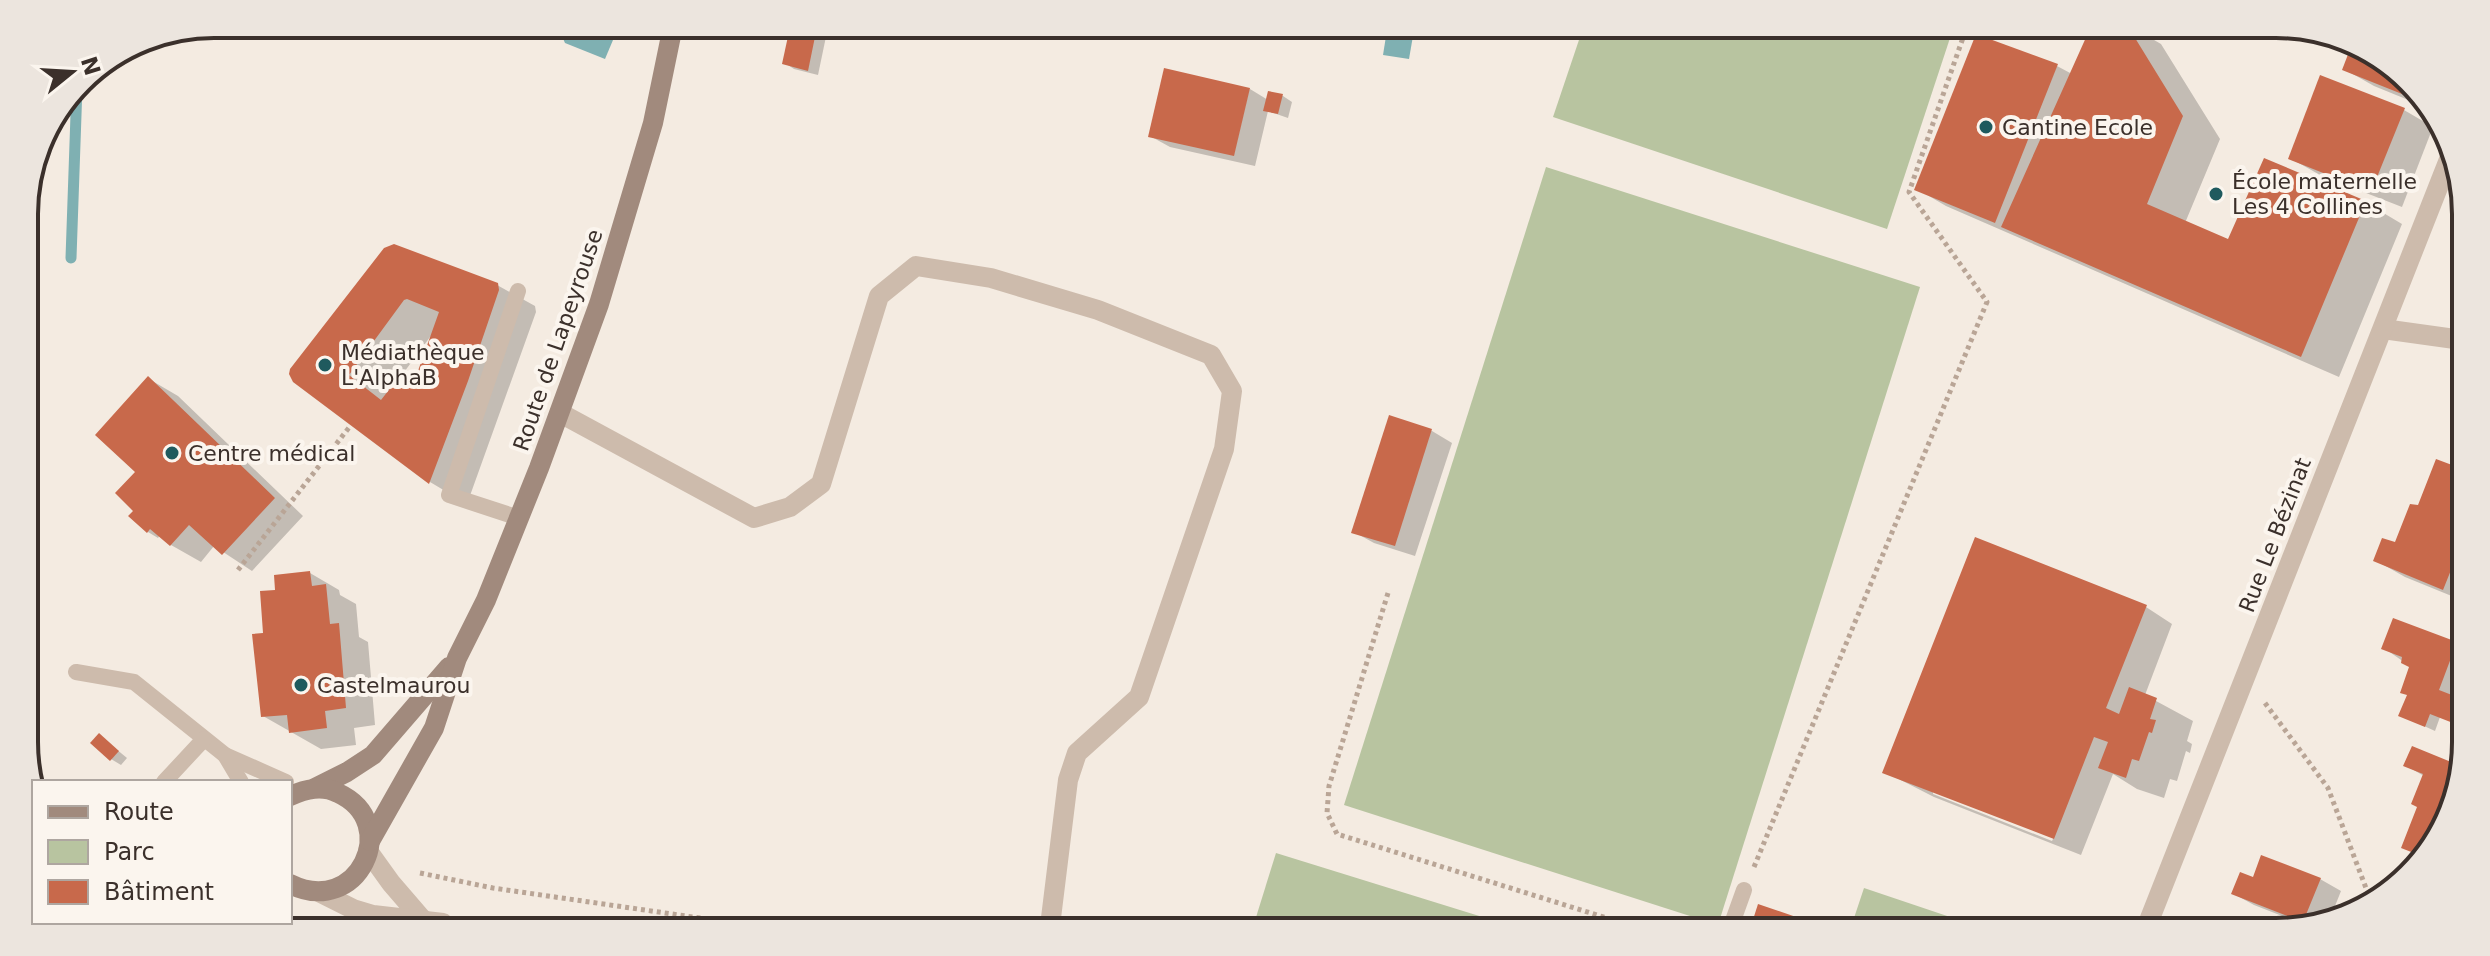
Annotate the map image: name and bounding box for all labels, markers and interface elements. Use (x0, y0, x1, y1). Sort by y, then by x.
north arrow (32, 32, 112, 112)
text: N (76, 53, 105, 79)
place label: Cantine Ecole (2002, 115, 2153, 140)
marker: Cantine Ecole (1977, 118, 1995, 136)
place label: École maternelle Les 4 Collines (2232, 169, 2417, 219)
marker: École maternelle Les 4 Collines (2207, 185, 2225, 203)
street label: Route de Lapeyrouse (508, 226, 608, 454)
place label: Médiathèque L'AlphaB (341, 340, 485, 390)
marker: Médiathèque L'AlphaB (316, 356, 334, 374)
place label: Centre médical (188, 441, 355, 466)
marker: Centre médical (163, 444, 181, 462)
street label: Rue Le Bézinat (2234, 454, 2316, 616)
place label: Castelmaurou (317, 673, 470, 698)
marker: Castelmaurou (292, 676, 310, 694)
legend (32, 780, 292, 924)
text: Route (104, 798, 174, 826)
text: Parc (104, 838, 155, 866)
text: Bâtiment (104, 878, 214, 906)

